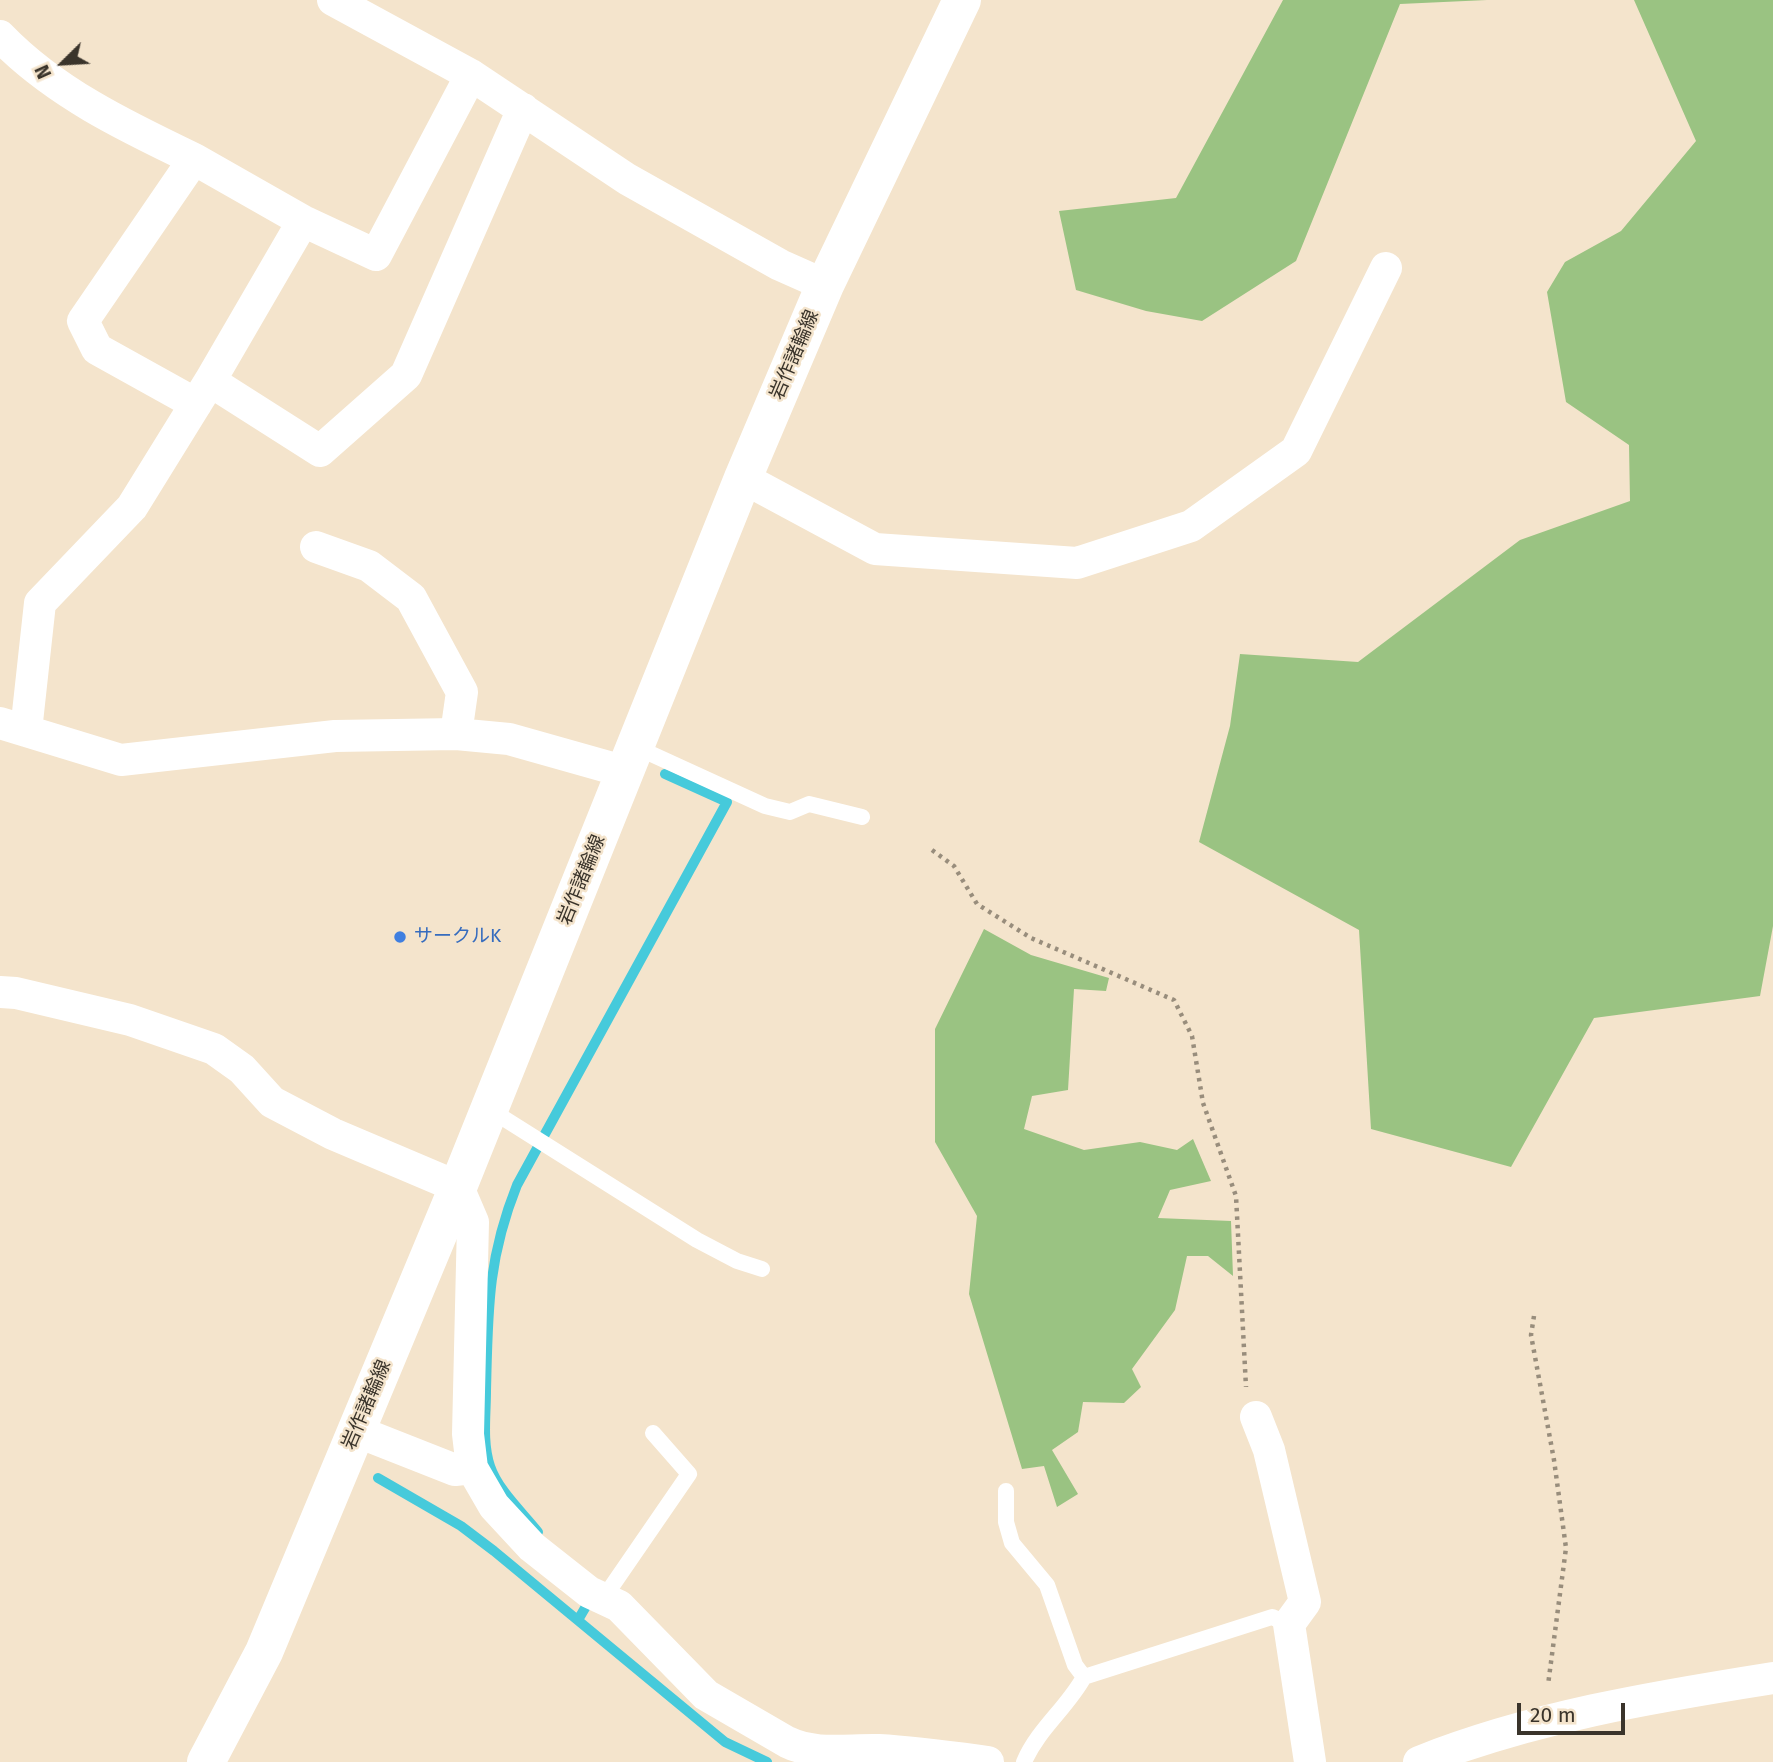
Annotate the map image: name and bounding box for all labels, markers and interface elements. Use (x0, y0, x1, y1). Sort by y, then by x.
north arrow (28, 28, 98, 98)
text: N (30, 61, 56, 82)
street label: 岩作諸輪線 (766, 307, 824, 403)
street label: 岩作諸輪線 (554, 832, 610, 928)
place label: サークルK (414, 926, 501, 948)
marker: サークルK (392, 929, 408, 945)
street label: 岩作諸輪線 (338, 1357, 396, 1453)
scale bar (1521, 1688, 1630, 1732)
text: 20 m (1530, 1702, 1576, 1728)

